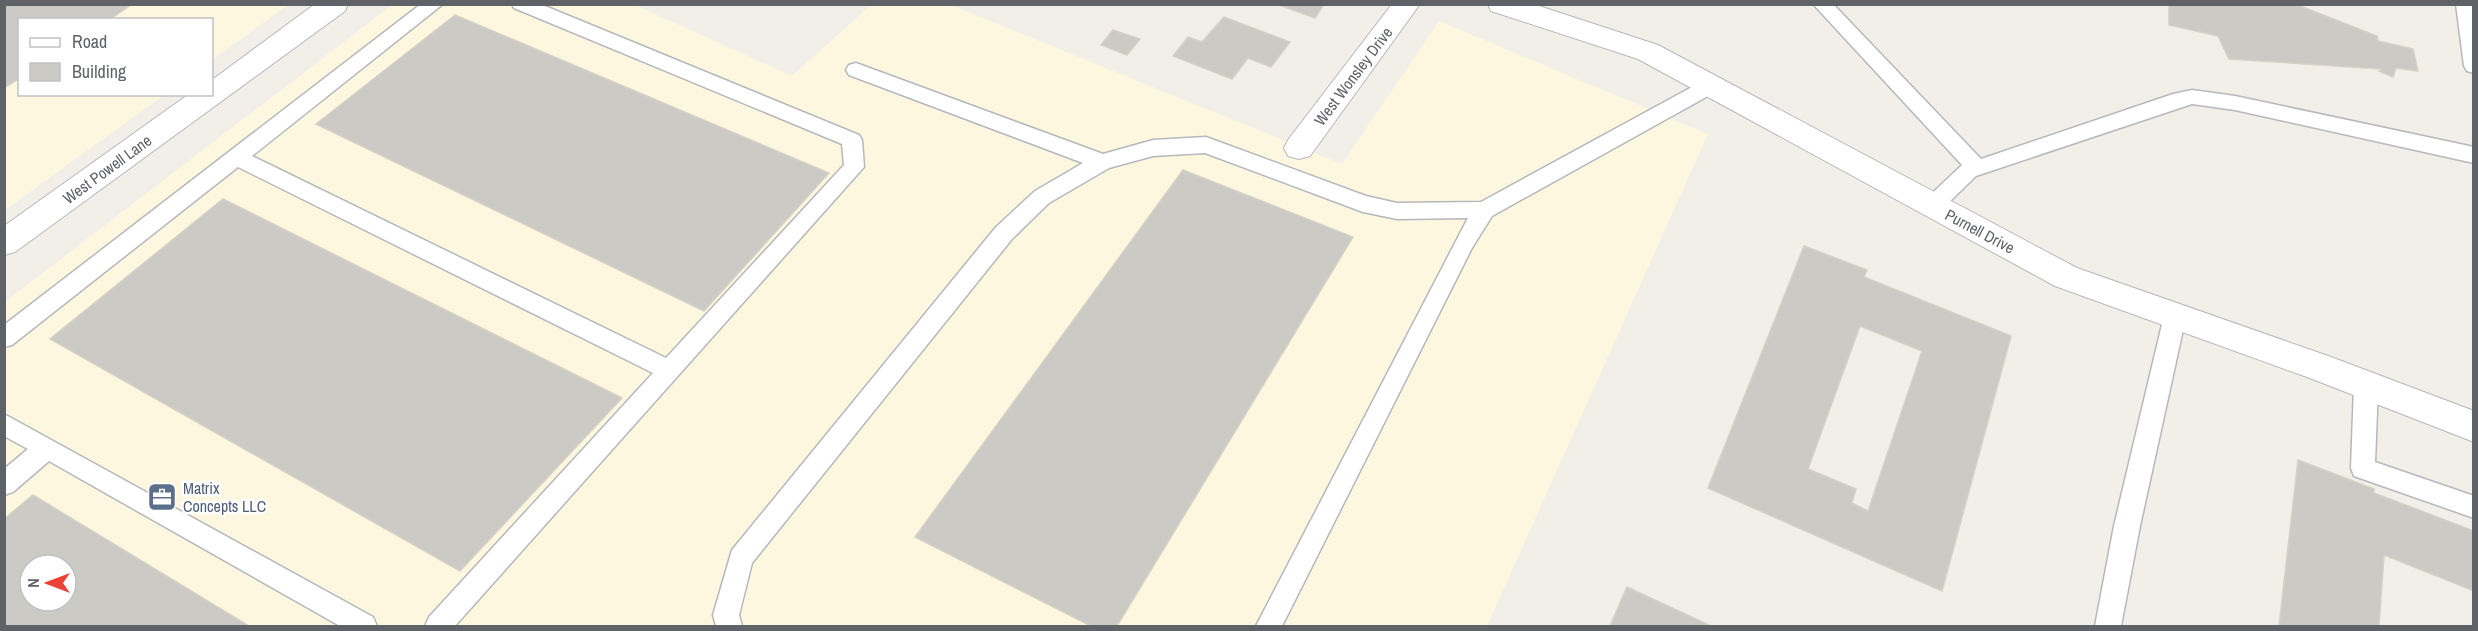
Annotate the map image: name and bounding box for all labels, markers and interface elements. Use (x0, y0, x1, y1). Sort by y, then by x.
legend (18, 18, 213, 96)
street label: West Wonsley Drive (1309, 22, 1397, 130)
text: Road (72, 29, 107, 54)
text: Building (72, 59, 127, 84)
street label: West Powell Lane (58, 129, 156, 209)
street label: Purnell Drive (1941, 203, 2019, 259)
place label: Matrix Concepts LLC (183, 477, 266, 517)
office icon: Matrix Concepts LLC (146, 481, 178, 513)
north arrow (18, 553, 78, 613)
text: N (22, 578, 44, 588)

